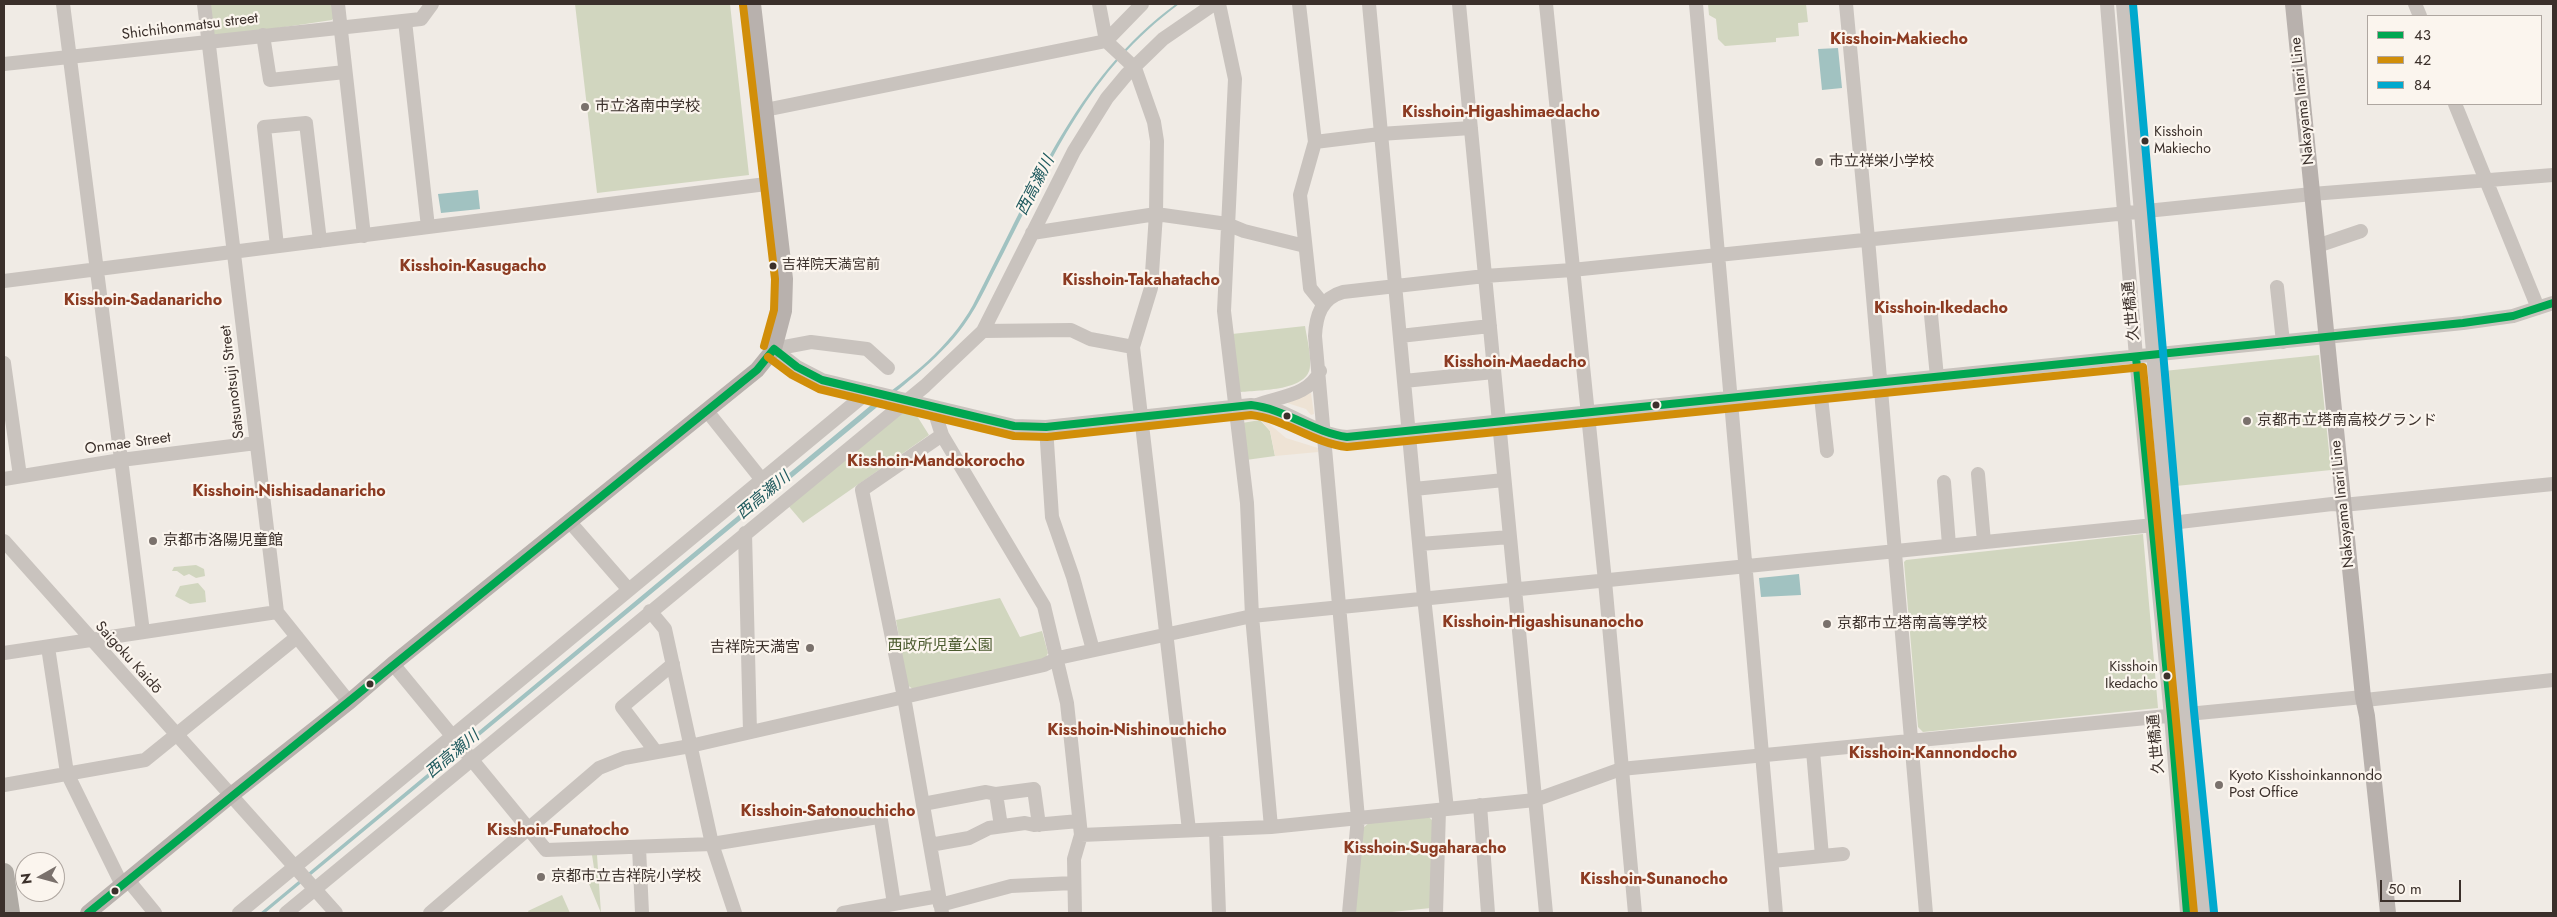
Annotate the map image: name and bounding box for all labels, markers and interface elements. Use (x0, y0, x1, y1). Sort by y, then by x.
street label: Shichihonmatsu street (121, 10, 259, 44)
legend (2367, 15, 2542, 105)
text: 43 (2414, 24, 2431, 46)
district label: Kisshoin-Makiecho (1830, 30, 1968, 50)
street label: Nakayama Inari Line (2287, 36, 2319, 166)
text: 42 (2414, 49, 2431, 71)
text: 84 (2414, 74, 2431, 96)
place label: 市立洛南中学校 (595, 98, 700, 116)
marker: 市立洛南中学校 (579, 101, 591, 113)
district label: Kisshoin-Higashimaedacho (1402, 103, 1600, 123)
place label: Kisshoin Makiecho (2154, 125, 2211, 158)
marker: Kisshoin Makiecho (2140, 136, 2150, 146)
water label: 西高瀬川 (1013, 153, 1059, 219)
place label: 市立祥栄小学校 (1829, 153, 1934, 171)
marker: 市立祥栄小学校 (1813, 156, 1825, 168)
district label: Kisshoin-Kasugacho (399, 257, 547, 277)
place label: 吉祥院天満宮前 (782, 258, 880, 274)
marker: 吉祥院天満宮前 (768, 261, 778, 271)
district label: Kisshoin-Takahatacho (1062, 271, 1220, 291)
street label: 久世橋通 (2120, 280, 2144, 342)
district label: Kisshoin-Sadanaricho (64, 291, 222, 311)
district label: Kisshoin-Ikedacho (1874, 299, 2008, 319)
street label: Satsunotsuji Street (217, 324, 249, 440)
district label: Kisshoin-Maedacho (1444, 353, 1586, 373)
unlabelled marker (1651, 400, 1661, 410)
unlabelled marker (1282, 411, 1292, 421)
place label: 京都市立塔南高校グランド (2257, 412, 2437, 430)
marker: 京都市立塔南高校グランド (2241, 415, 2253, 427)
street label: Onmae Street (84, 429, 172, 459)
street label: Nakayama Inari Line (2327, 439, 2359, 569)
district label: Kisshoin-Mandokorocho (847, 452, 1025, 472)
water label: 西高瀬川 (733, 468, 795, 524)
district label: Kisshoin-Nishisadanaricho (192, 482, 386, 502)
place label: 京都市洛陽児童館 (163, 532, 283, 550)
marker: 京都市洛陽児童館 (147, 535, 159, 547)
district label: Kisshoin-Higashisunanocho (1442, 613, 1644, 633)
place label: 京都市立塔南高等学校 (1837, 615, 1987, 633)
street label: Saigoku Kaidō (91, 618, 165, 698)
marker: 京都市立塔南高等学校 (1821, 618, 1833, 630)
park label: 西政所児童公園 (888, 637, 992, 655)
place label: 吉祥院天満宮 (710, 639, 800, 657)
marker: 吉祥院天満宮 (804, 642, 816, 654)
place label: Kisshoin Ikedacho (2105, 660, 2158, 692)
marker: Kisshoin Ikedacho (2162, 671, 2172, 681)
unlabelled marker (365, 679, 375, 689)
street label: 久世橋通 (2145, 713, 2169, 775)
district label: Kisshoin-Nishinouchicho (1047, 721, 1227, 741)
water label: 西高瀬川 (422, 727, 484, 783)
district label: Kisshoin-Kannondocho (1849, 744, 2017, 764)
place label: Kyoto Kisshoinkannondo Post Office (2229, 767, 2382, 802)
marker: Kyoto Kisshoinkannondo Post Office (2213, 779, 2225, 791)
district label: Kisshoin-Satonouchicho (741, 802, 915, 822)
district label: Kisshoin-Funatocho (487, 821, 629, 841)
district label: Kisshoin-Sugaharacho (1344, 839, 1506, 859)
north arrow (15, 852, 65, 902)
place label: 京都市立吉祥院小学校 (551, 868, 701, 886)
district label: Kisshoin-Sunanocho (1580, 870, 1728, 890)
scale bar (2382, 870, 2463, 902)
marker: 京都市立吉祥院小学校 (535, 871, 547, 883)
text: N (16, 872, 37, 885)
text: 50 m (2388, 878, 2422, 900)
unlabelled marker (110, 886, 120, 896)

